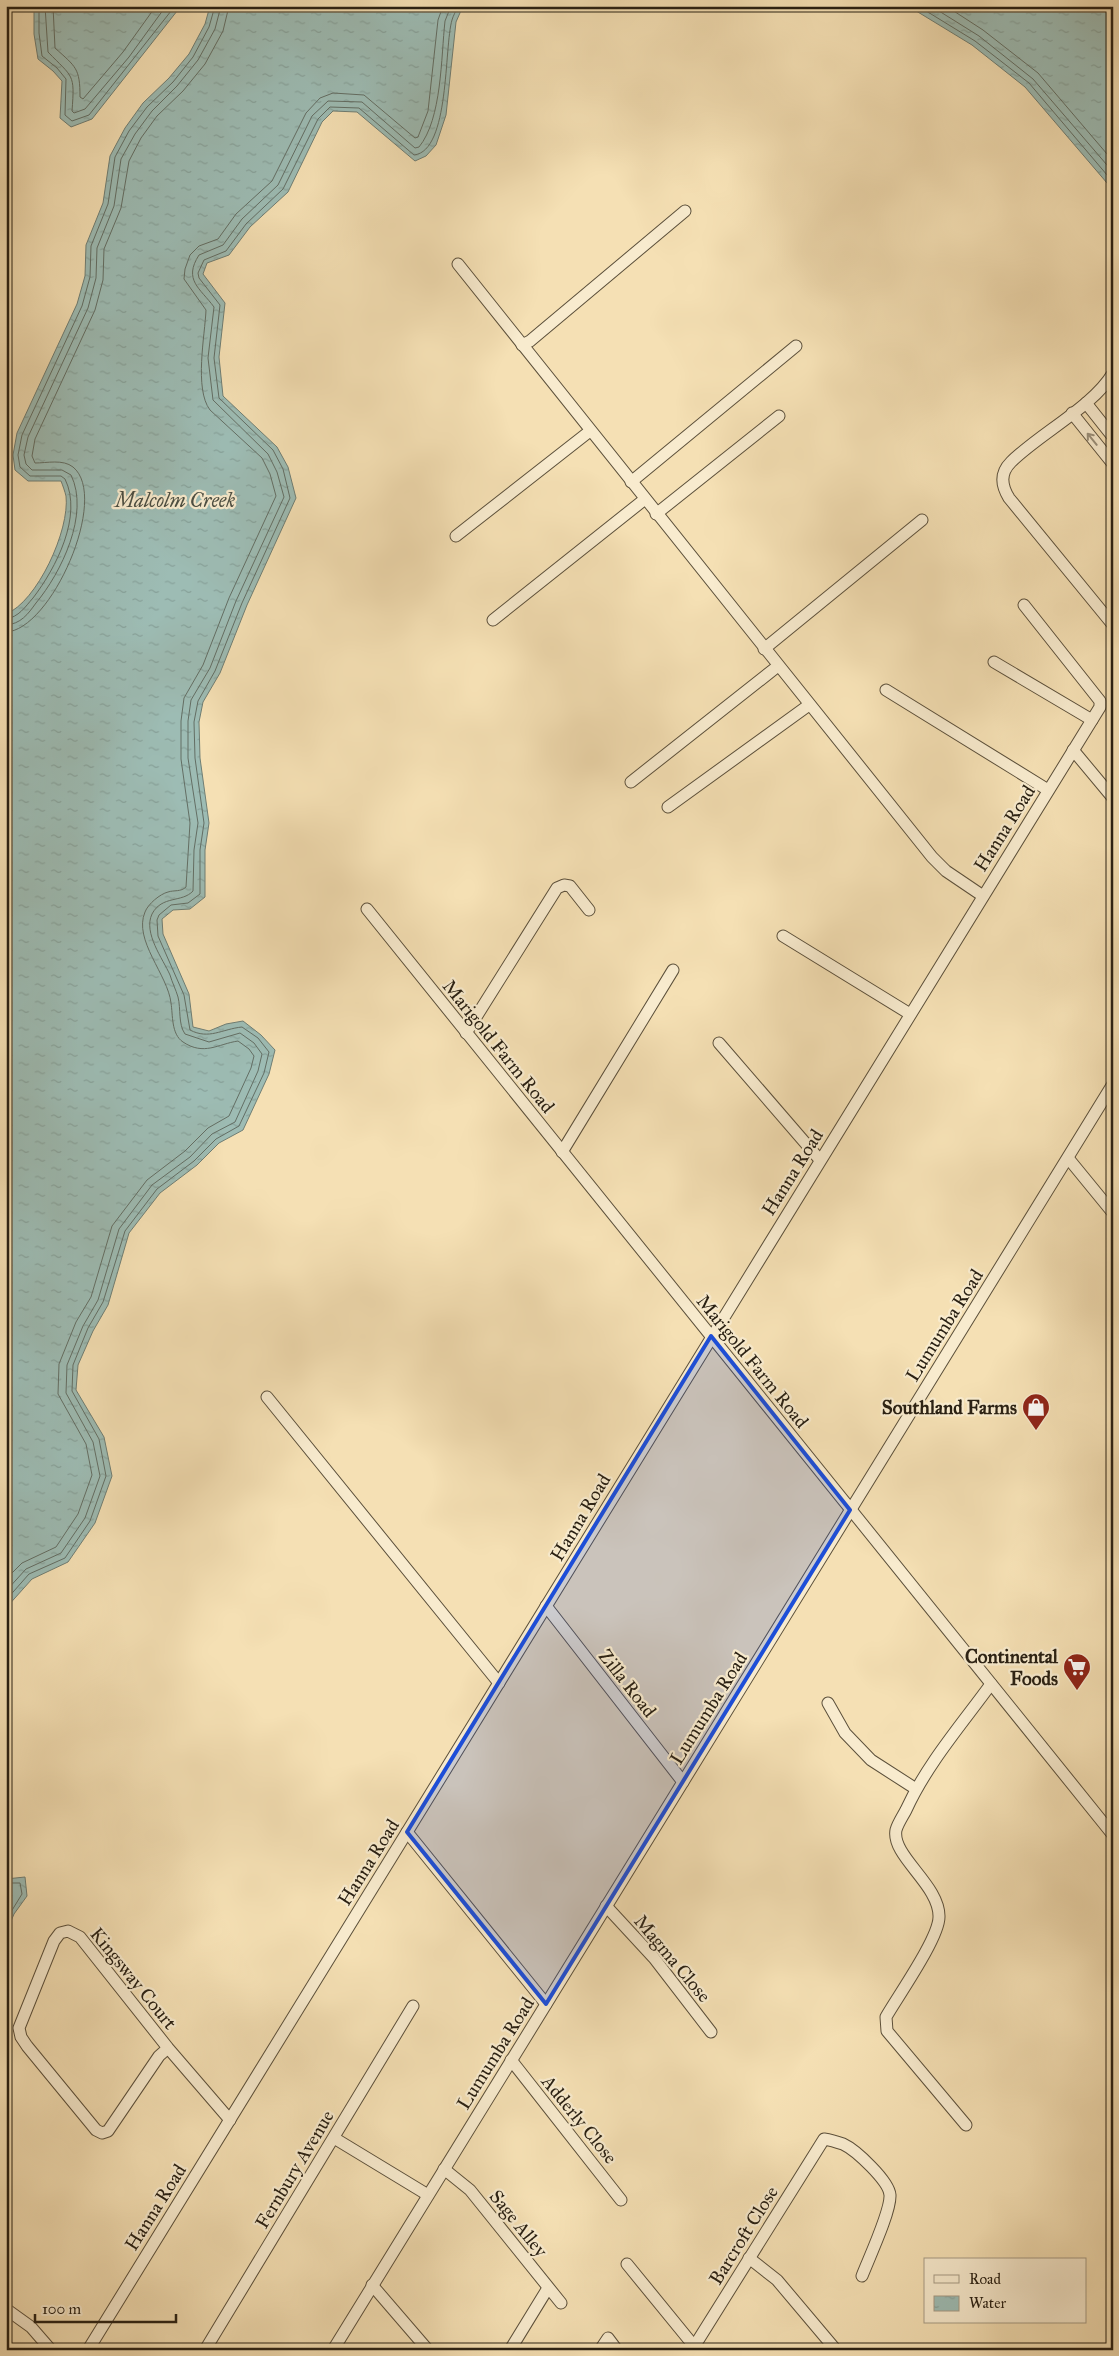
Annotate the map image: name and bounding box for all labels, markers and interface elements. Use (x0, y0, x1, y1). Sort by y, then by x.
one-way arrow (1087, 432, 1098, 445)
water label: Malcolm Creek (113, 488, 235, 512)
street label: Hanna Road (969, 780, 1040, 876)
street label: Marigold Farm Road (437, 975, 560, 1119)
street label: Hanna Road (757, 1124, 828, 1220)
street label: Lumumba Road (901, 1265, 988, 1386)
street label: Marigold Farm Road (691, 1290, 814, 1434)
shop icon: Southland Farms (1021, 1392, 1051, 1431)
place label: Southland Farms (882, 1396, 1017, 1419)
street label: Hanna Road (545, 1469, 616, 1565)
street label: Zilla Road (594, 1645, 662, 1722)
place label: Continental Foods (965, 1645, 1059, 1690)
street label: Lumumba Road (665, 1648, 752, 1769)
supermarket icon: Continental Foods (1062, 1652, 1092, 1691)
street label: Hanna Road (333, 1814, 404, 1910)
street label: Magma Close (629, 1910, 716, 2007)
street label: Kingsway Court (85, 1923, 182, 2035)
street label: Lumumba Road (452, 1993, 539, 2114)
street label: Adderly Close (536, 2070, 622, 2168)
street label: Fernbury Avenue (250, 2106, 339, 2232)
street label: Hanna Road (120, 2159, 191, 2255)
street label: Barcroft Close (704, 2182, 783, 2289)
street label: Sage Alley (484, 2185, 553, 2263)
legend (924, 2258, 1086, 2324)
text: Road (969, 2270, 1001, 2288)
scale bar (35, 2291, 176, 2323)
text: Water (969, 2294, 1006, 2312)
text: 100 m (42, 2300, 82, 2318)

